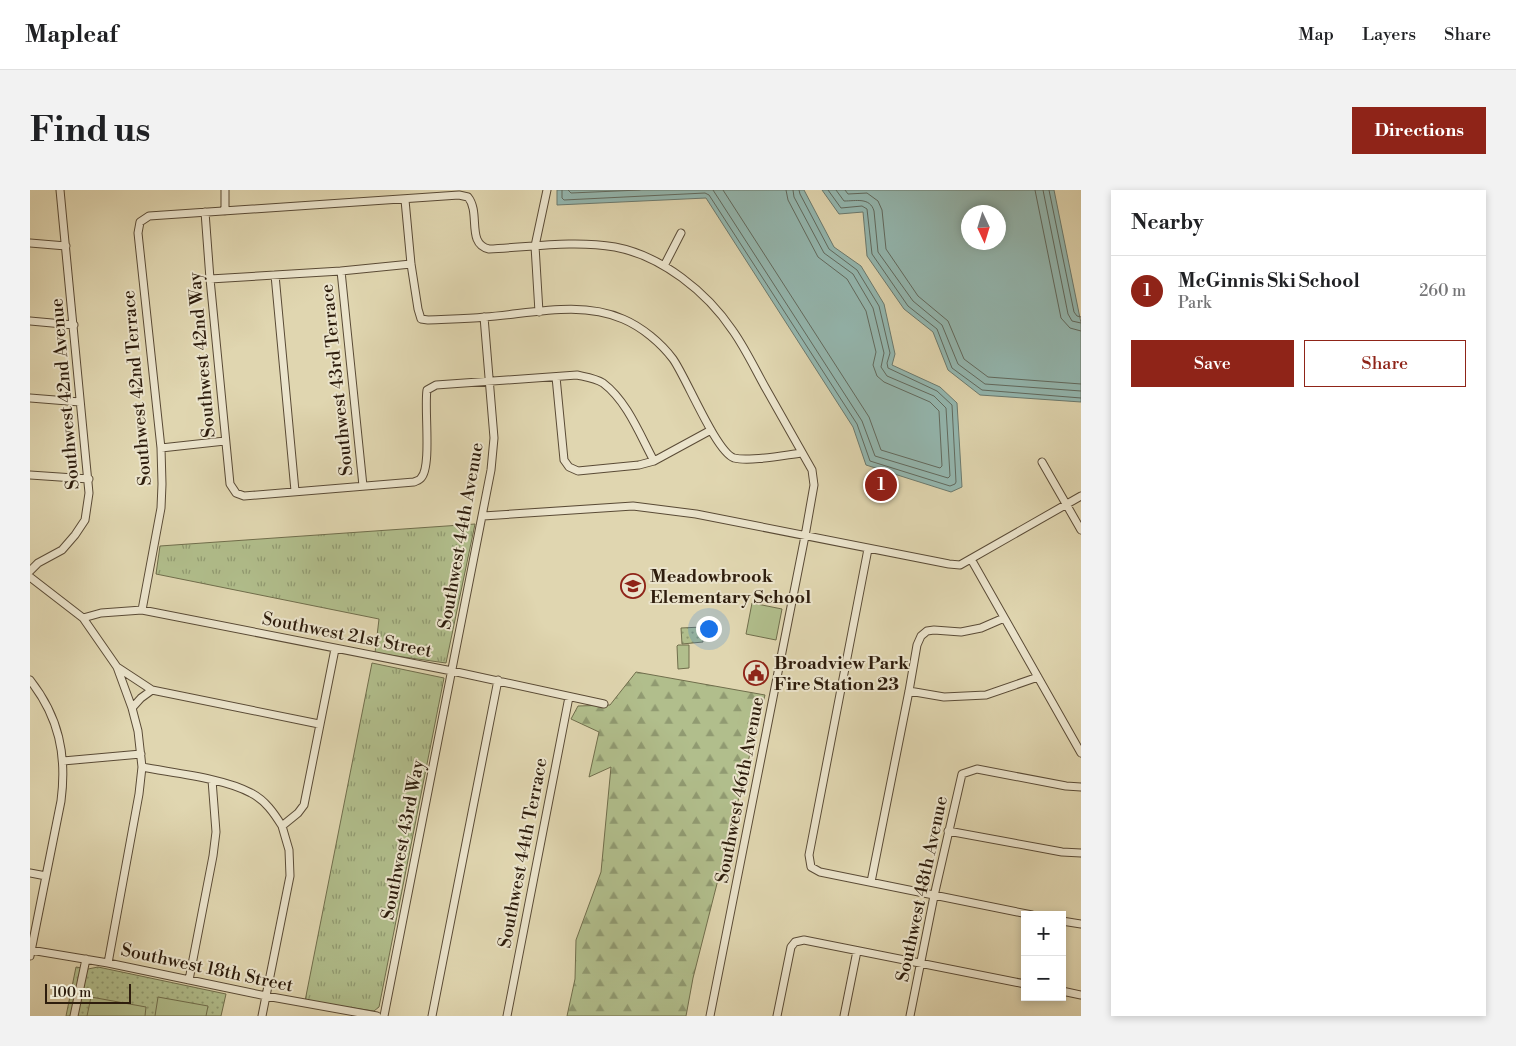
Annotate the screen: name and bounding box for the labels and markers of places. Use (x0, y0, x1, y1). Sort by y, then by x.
pin: 1 (865, 466, 897, 504)
place label: Meadowbrook Elementary School (650, 565, 811, 609)
school or university icon: Meadowbrook Elementary School (620, 573, 646, 599)
place label: Broadview Park Fire Station 23 (774, 652, 910, 696)
public building icon: Broadview Park Fire Station 23 (743, 660, 769, 686)

